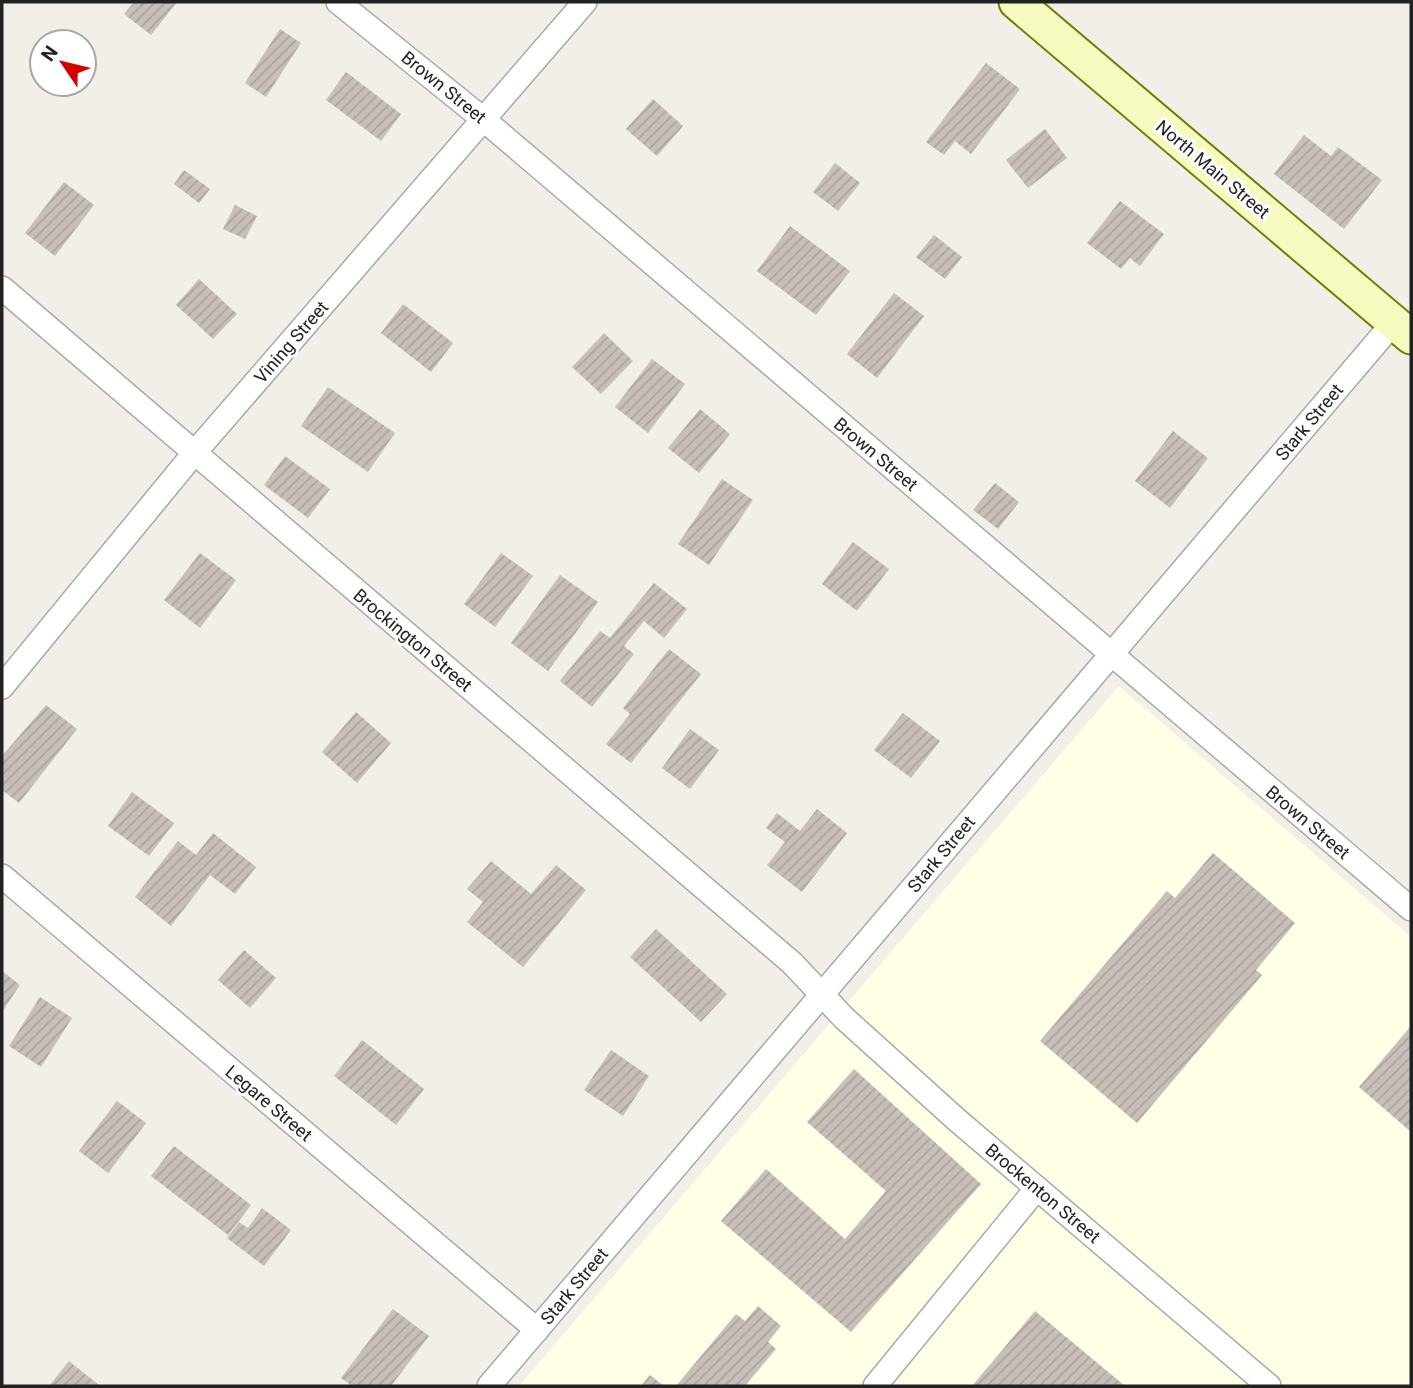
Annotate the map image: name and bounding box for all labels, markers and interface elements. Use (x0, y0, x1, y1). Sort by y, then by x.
north arrow (28, 28, 98, 98)
text: N (36, 41, 63, 66)
street label: Brown Street (397, 46, 491, 128)
street label: North Main Street (1152, 115, 1274, 223)
street label: Vining Street (250, 296, 333, 387)
street label: Stark Street (1271, 379, 1347, 465)
street label: Brown Street (830, 413, 922, 495)
street label: Brockington Street (349, 584, 477, 696)
street label: Brown Street (1262, 781, 1354, 863)
street label: Stark Street (903, 811, 979, 897)
street label: Legare Street (221, 1061, 317, 1145)
street label: Brockenton Street (981, 1139, 1105, 1247)
street label: Stark Street (536, 1243, 612, 1329)

